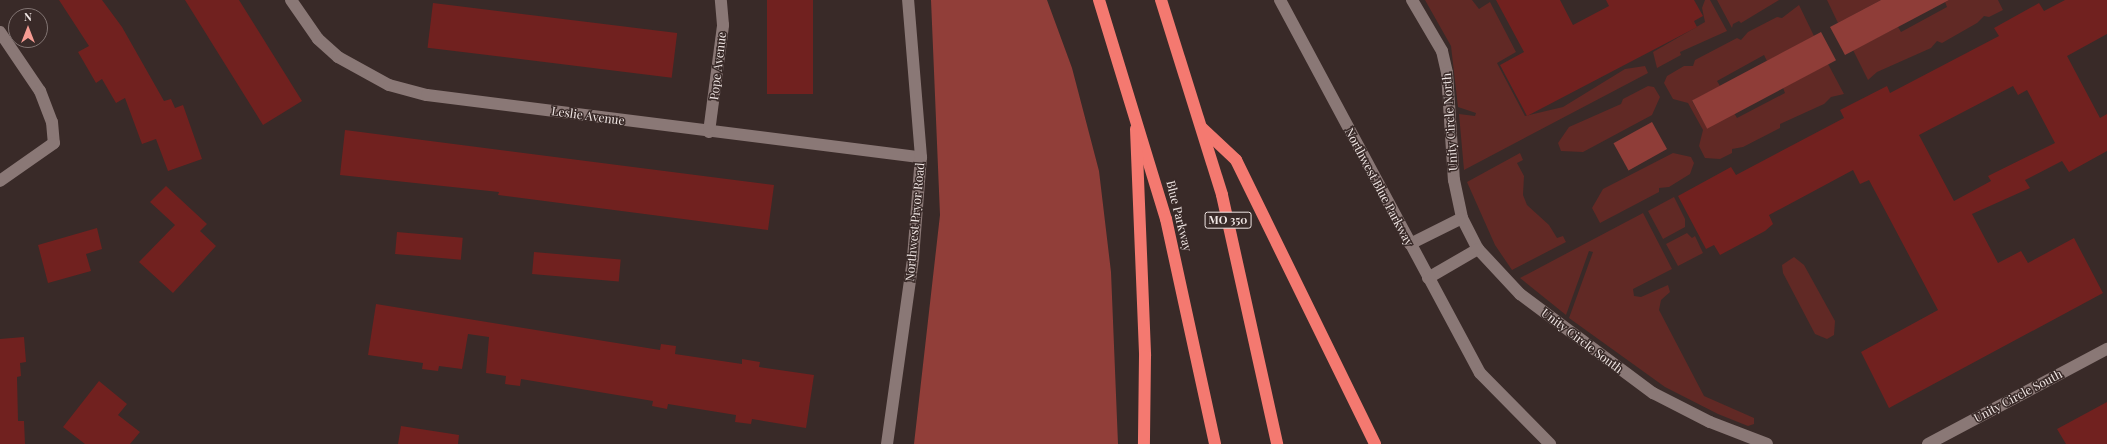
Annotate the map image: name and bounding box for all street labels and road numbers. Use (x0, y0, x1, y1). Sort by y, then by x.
street label: Pope Avenue (707, 31, 729, 101)
street label: Unity Circle North (1439, 72, 1461, 172)
street label: Leslie Avenue (550, 104, 626, 128)
street label: Northwest Blue Parkway (1342, 125, 1416, 249)
street label: Northwest Pryor Road (903, 162, 927, 282)
street label: Blue Parkway (1163, 179, 1195, 253)
road number: MO 350 (1204, 211, 1252, 229)
street label: Unity Circle South (1538, 306, 1626, 376)
street label: Unity Circle South (1971, 367, 2065, 425)

